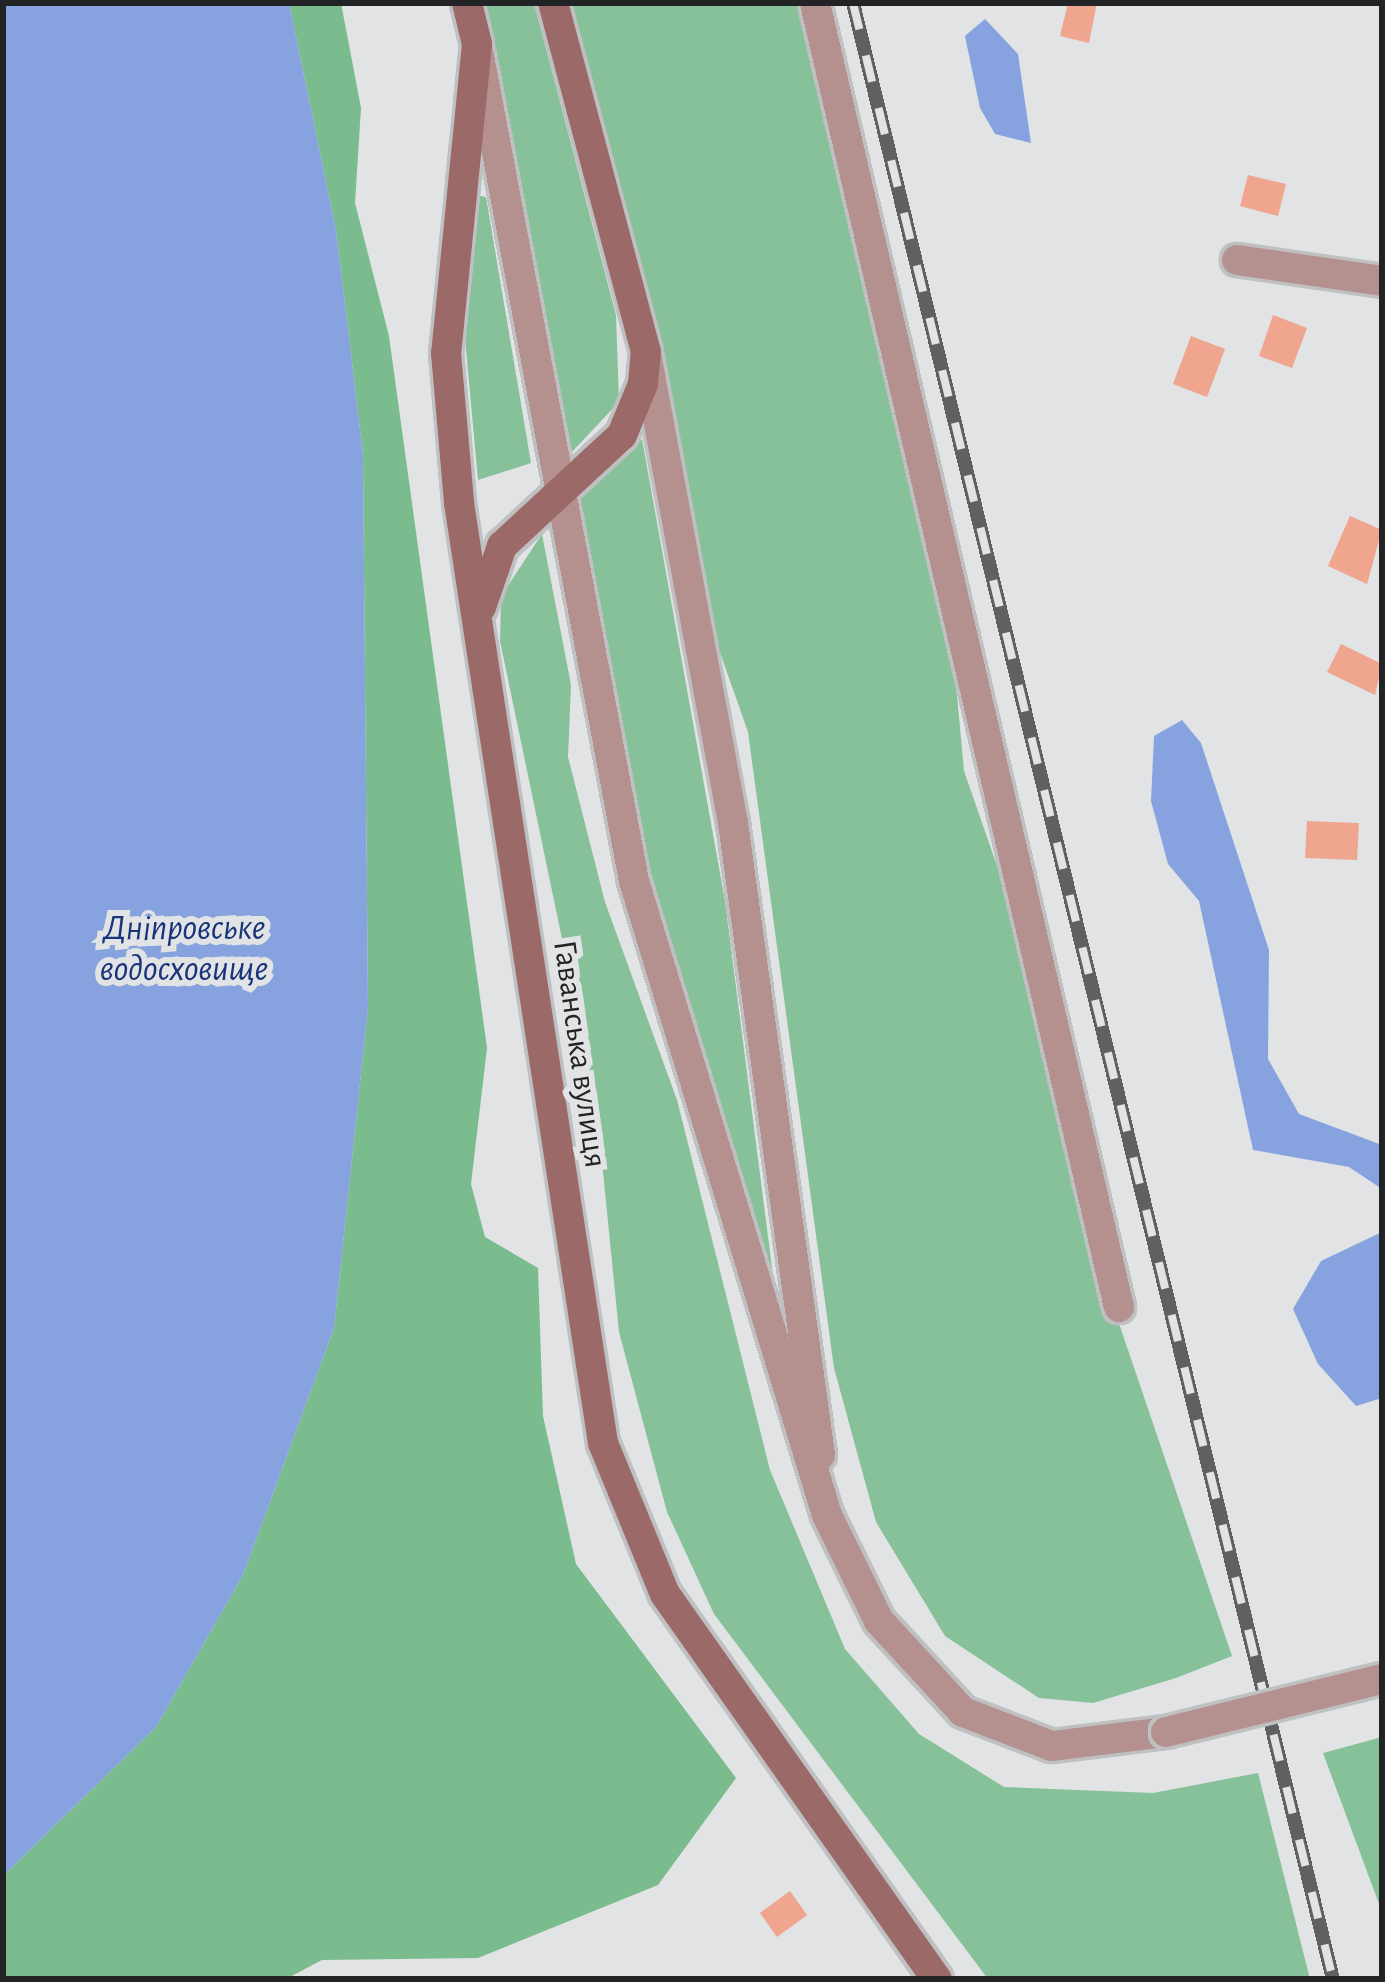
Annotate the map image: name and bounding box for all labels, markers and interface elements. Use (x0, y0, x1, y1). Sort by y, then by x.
water label: Дніпровське водосховище (100, 906, 268, 991)
street label: Гаванська вулиця (543, 938, 615, 1170)

